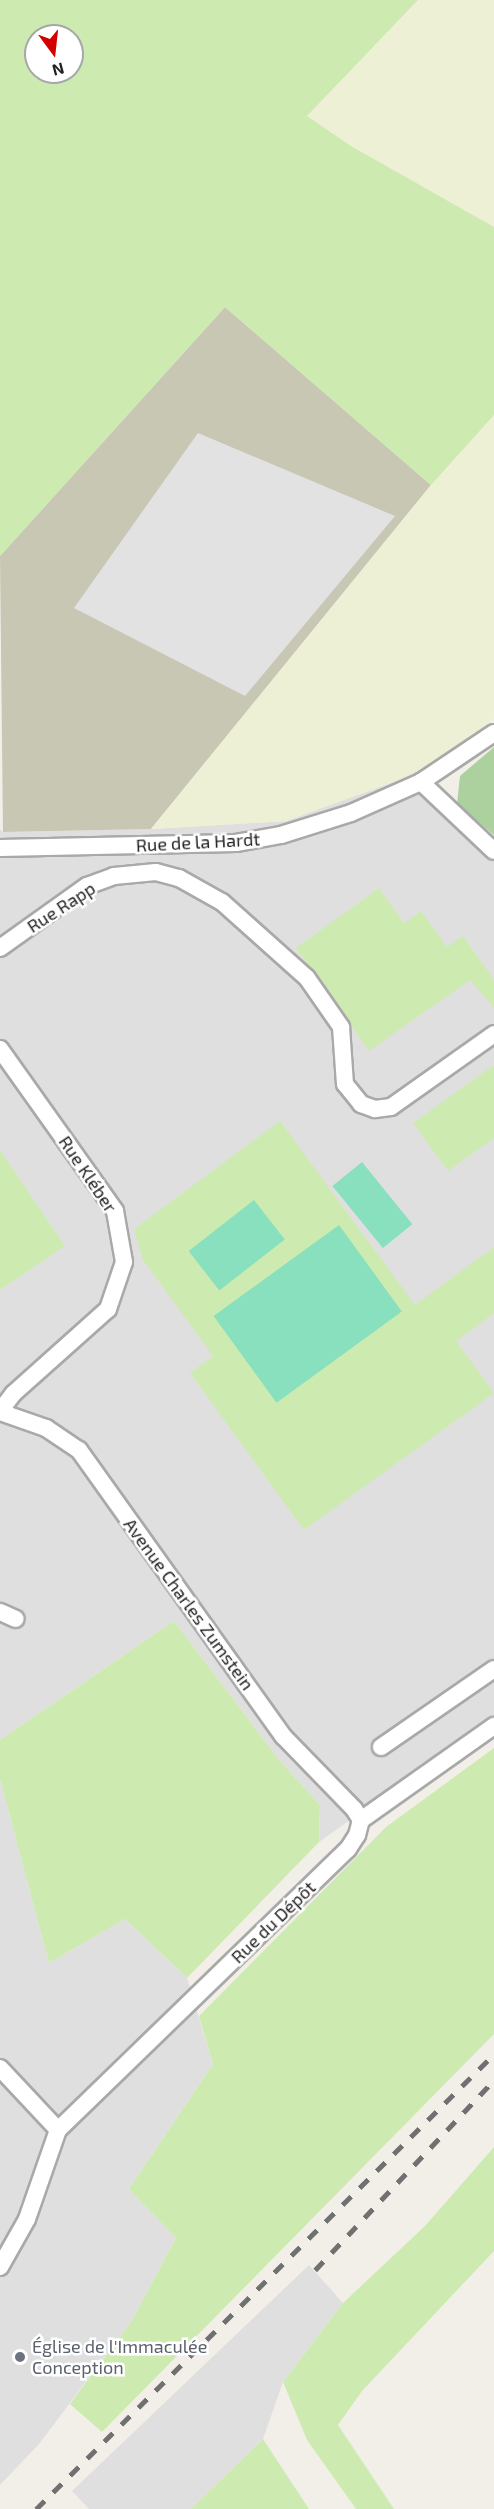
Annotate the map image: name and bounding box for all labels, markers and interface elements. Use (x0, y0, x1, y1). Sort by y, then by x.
north arrow (24, 24, 84, 84)
text: N (50, 59, 66, 81)
street label: Rue de la Hardt (135, 828, 261, 856)
street label: Rue Rapp (23, 877, 99, 937)
street label: Rue Kléber (54, 1132, 122, 1216)
street label: Avenue Charles Zumstein (119, 1514, 259, 1694)
street label: Rue du Dépôt (226, 1876, 320, 1968)
place label: Église de l'Immaculée Conception (32, 2336, 207, 2378)
marker: Église de l'Immaculée Conception (13, 2350, 27, 2364)

